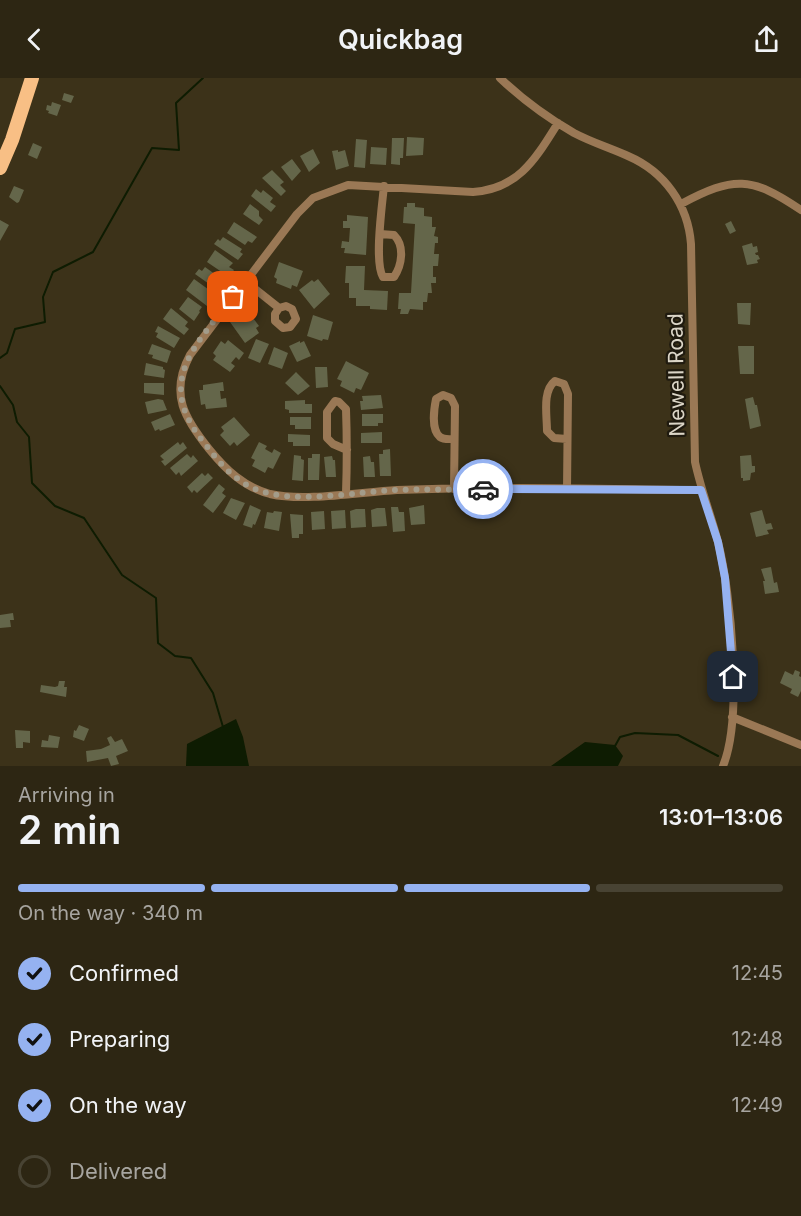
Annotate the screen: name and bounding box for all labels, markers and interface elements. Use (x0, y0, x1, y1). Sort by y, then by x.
icon: back (18, 23, 51, 56)
text: Quickbag (338, 23, 463, 56)
icon: share (750, 23, 783, 56)
pin (207, 271, 258, 322)
icon: bag (216, 280, 249, 313)
street label: Newell Road (662, 313, 690, 437)
courier (453, 459, 513, 519)
icon: car (467, 473, 500, 506)
pin (707, 651, 758, 702)
icon: home (716, 660, 749, 693)
text: Arriving in (18, 783, 115, 807)
text: 13:01–13:06 (659, 804, 783, 830)
text: 2 min (18, 806, 121, 853)
text: On the way · 340 m (18, 901, 203, 925)
icon: check (18, 957, 51, 990)
text: Confirmed (69, 960, 179, 986)
text: 12:45 (732, 961, 783, 985)
icon: check (18, 1023, 51, 1056)
text: Preparing (69, 1026, 170, 1052)
text: 12:48 (732, 1027, 783, 1051)
icon: check (18, 1089, 51, 1122)
text: On the way (69, 1092, 187, 1118)
text: 12:49 (732, 1093, 783, 1117)
text: Delivered (69, 1158, 167, 1184)

